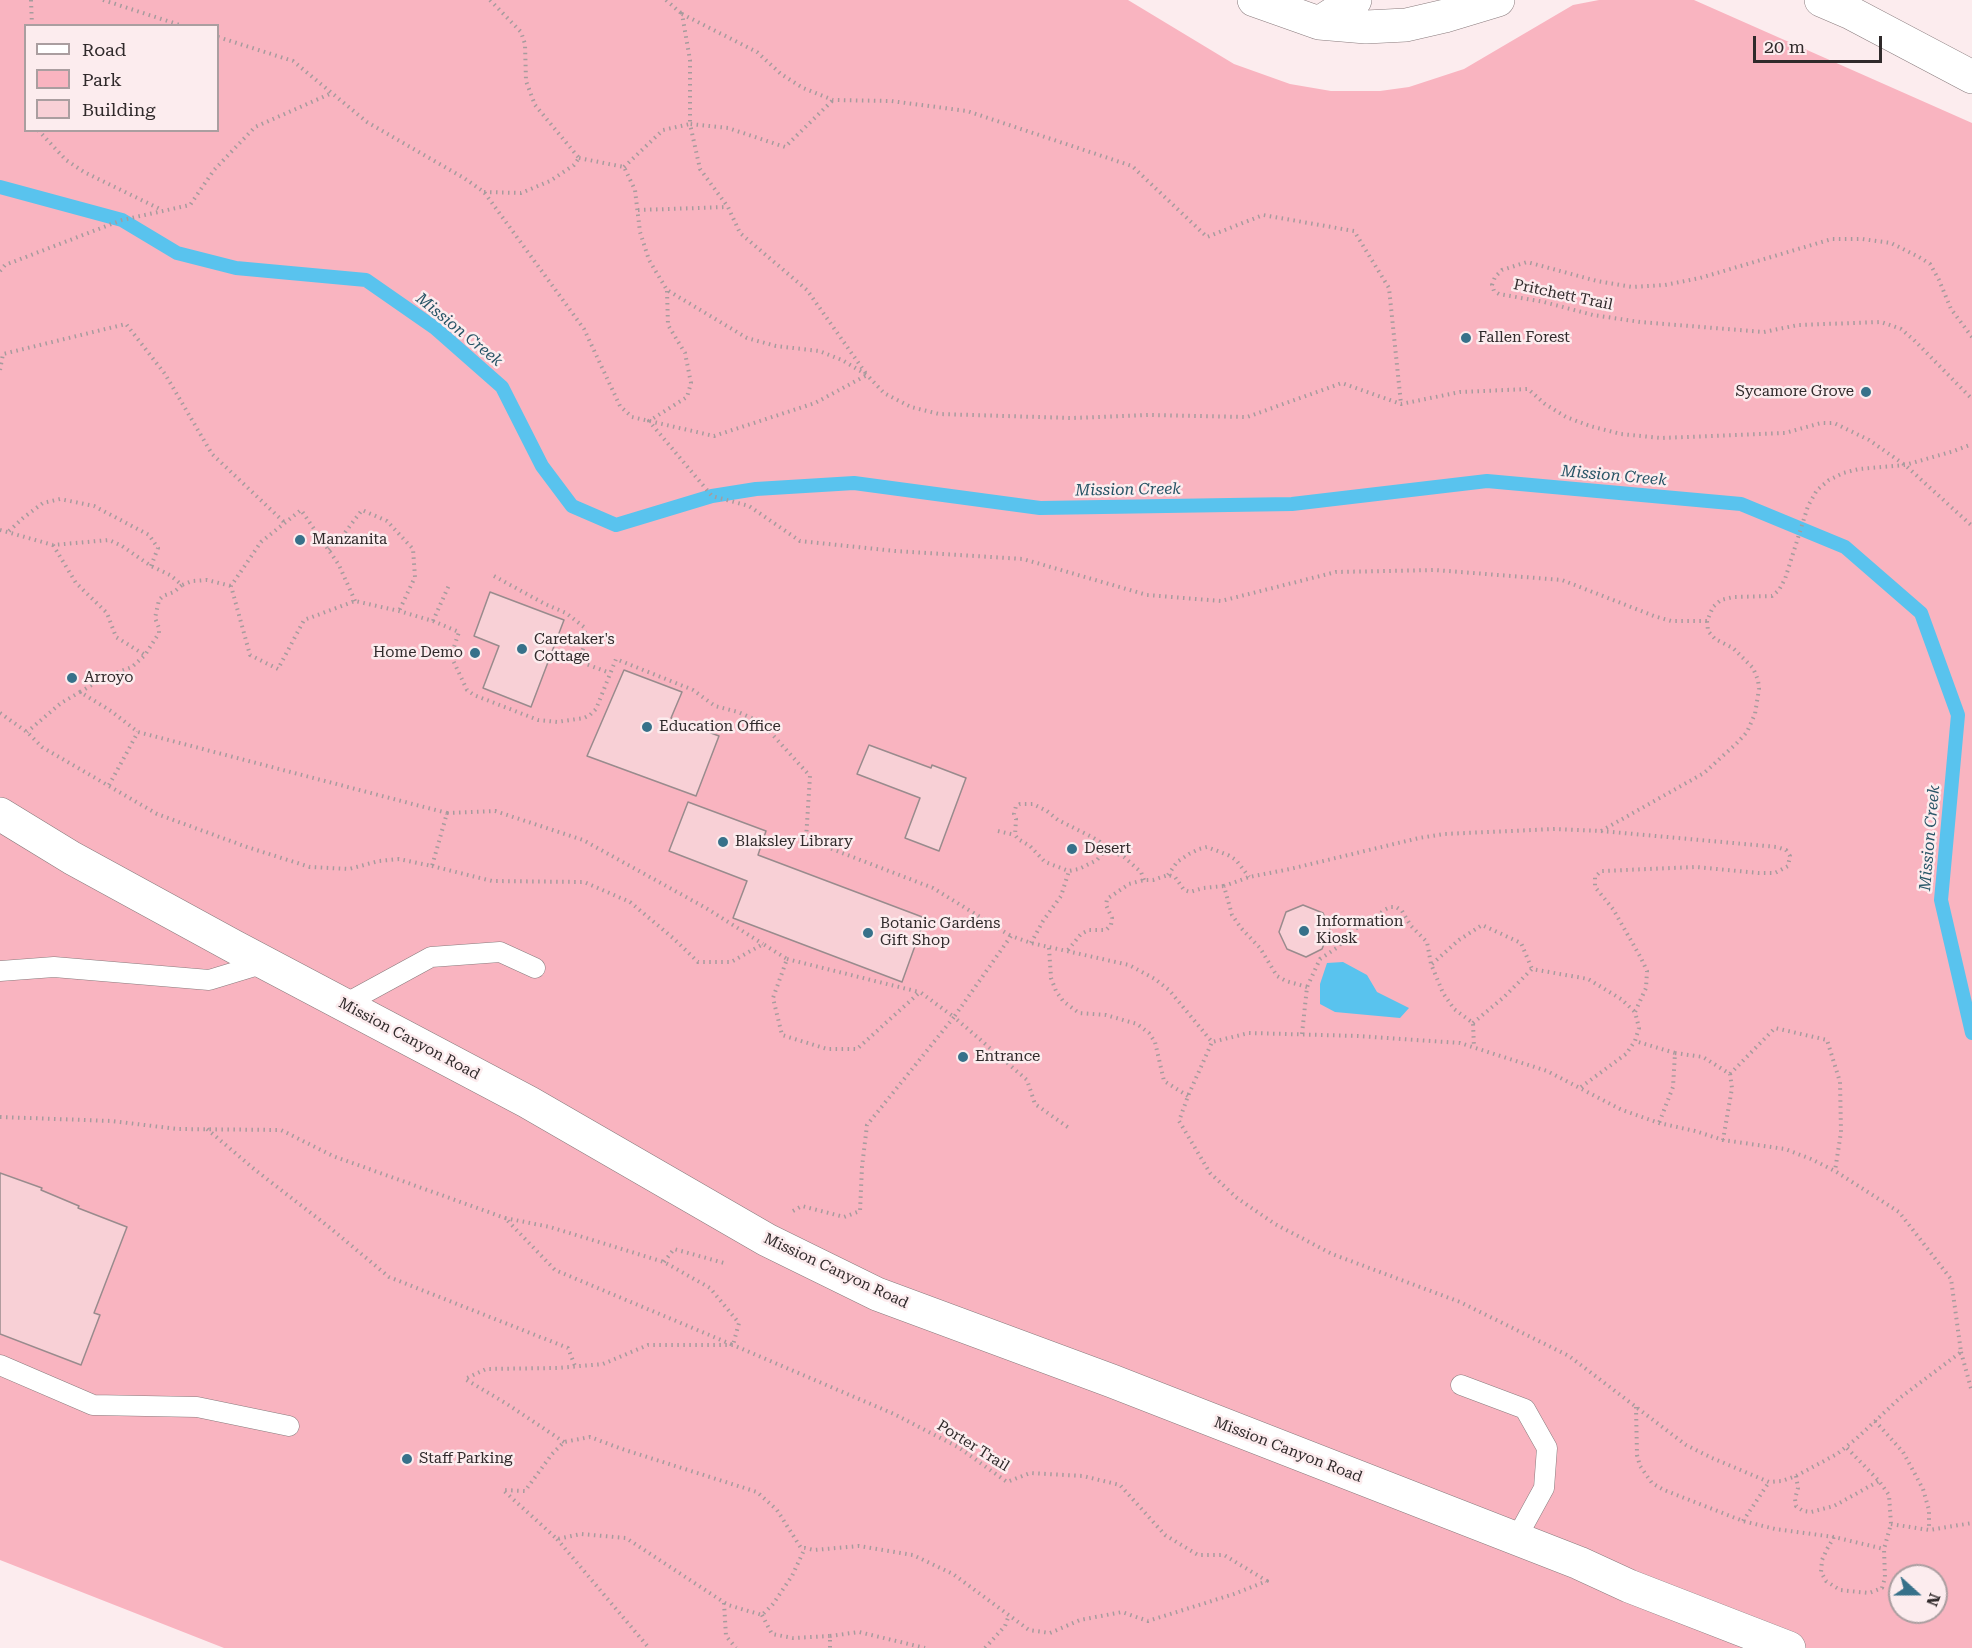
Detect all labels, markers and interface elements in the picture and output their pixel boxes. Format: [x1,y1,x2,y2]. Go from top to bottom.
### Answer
legend [24,24,219,132]
scale bar [1756,24,1885,62]
text: 20 m [1764,36,1805,57]
text: Road [82,39,126,60]
text: Park [82,69,122,90]
text: Building [82,99,156,120]
street label: Pritchett Trail [1512,276,1614,314]
water label: Mission Creek [412,289,506,371]
place label: Fallen Forest [1478,329,1570,347]
marker: Fallen Forest [1459,331,1473,345]
place label: Sycamore Grove [1736,383,1854,401]
marker: Sycamore Grove [1859,385,1873,399]
water label: Mission Creek [1560,462,1668,490]
water label: Mission Creek [1075,479,1181,501]
place label: Manzanita [312,531,387,549]
marker: Manzanita [293,533,307,547]
place label: Caretaker's Cottage [534,631,615,666]
marker: Caretaker's Cottage [515,642,529,656]
place label: Home Demo [373,644,463,662]
marker: Home Demo [468,646,482,660]
place label: Arroyo [84,669,133,687]
marker: Arroyo [65,671,79,685]
place label: Education Office [659,718,781,736]
marker: Education Office [640,720,654,734]
water label: Mission Creek [1916,784,1944,892]
place label: Blaksley Library [735,833,853,851]
marker: Blaksley Library [716,835,730,849]
place label: Desert [1084,840,1131,858]
marker: Desert [1065,842,1079,856]
place label: Information Kiosk [1316,913,1403,948]
place label: Botanic Gardens Gift Shop [880,915,1000,950]
marker: Information Kiosk [1297,924,1311,938]
marker: Botanic Gardens Gift Shop [861,926,875,940]
street label: Mission Canyon Road [335,994,483,1084]
place label: Entrance [975,1048,1040,1066]
marker: Entrance [956,1050,970,1064]
street label: Mission Canyon Road [761,1230,911,1312]
street label: Mission Canyon Road [1211,1413,1365,1487]
street label: Porter Trail [933,1417,1013,1475]
place label: Staff Parking [419,1450,513,1468]
marker: Staff Parking [400,1452,414,1466]
north arrow [1888,1564,1948,1624]
text: N [1922,1591,1944,1609]

